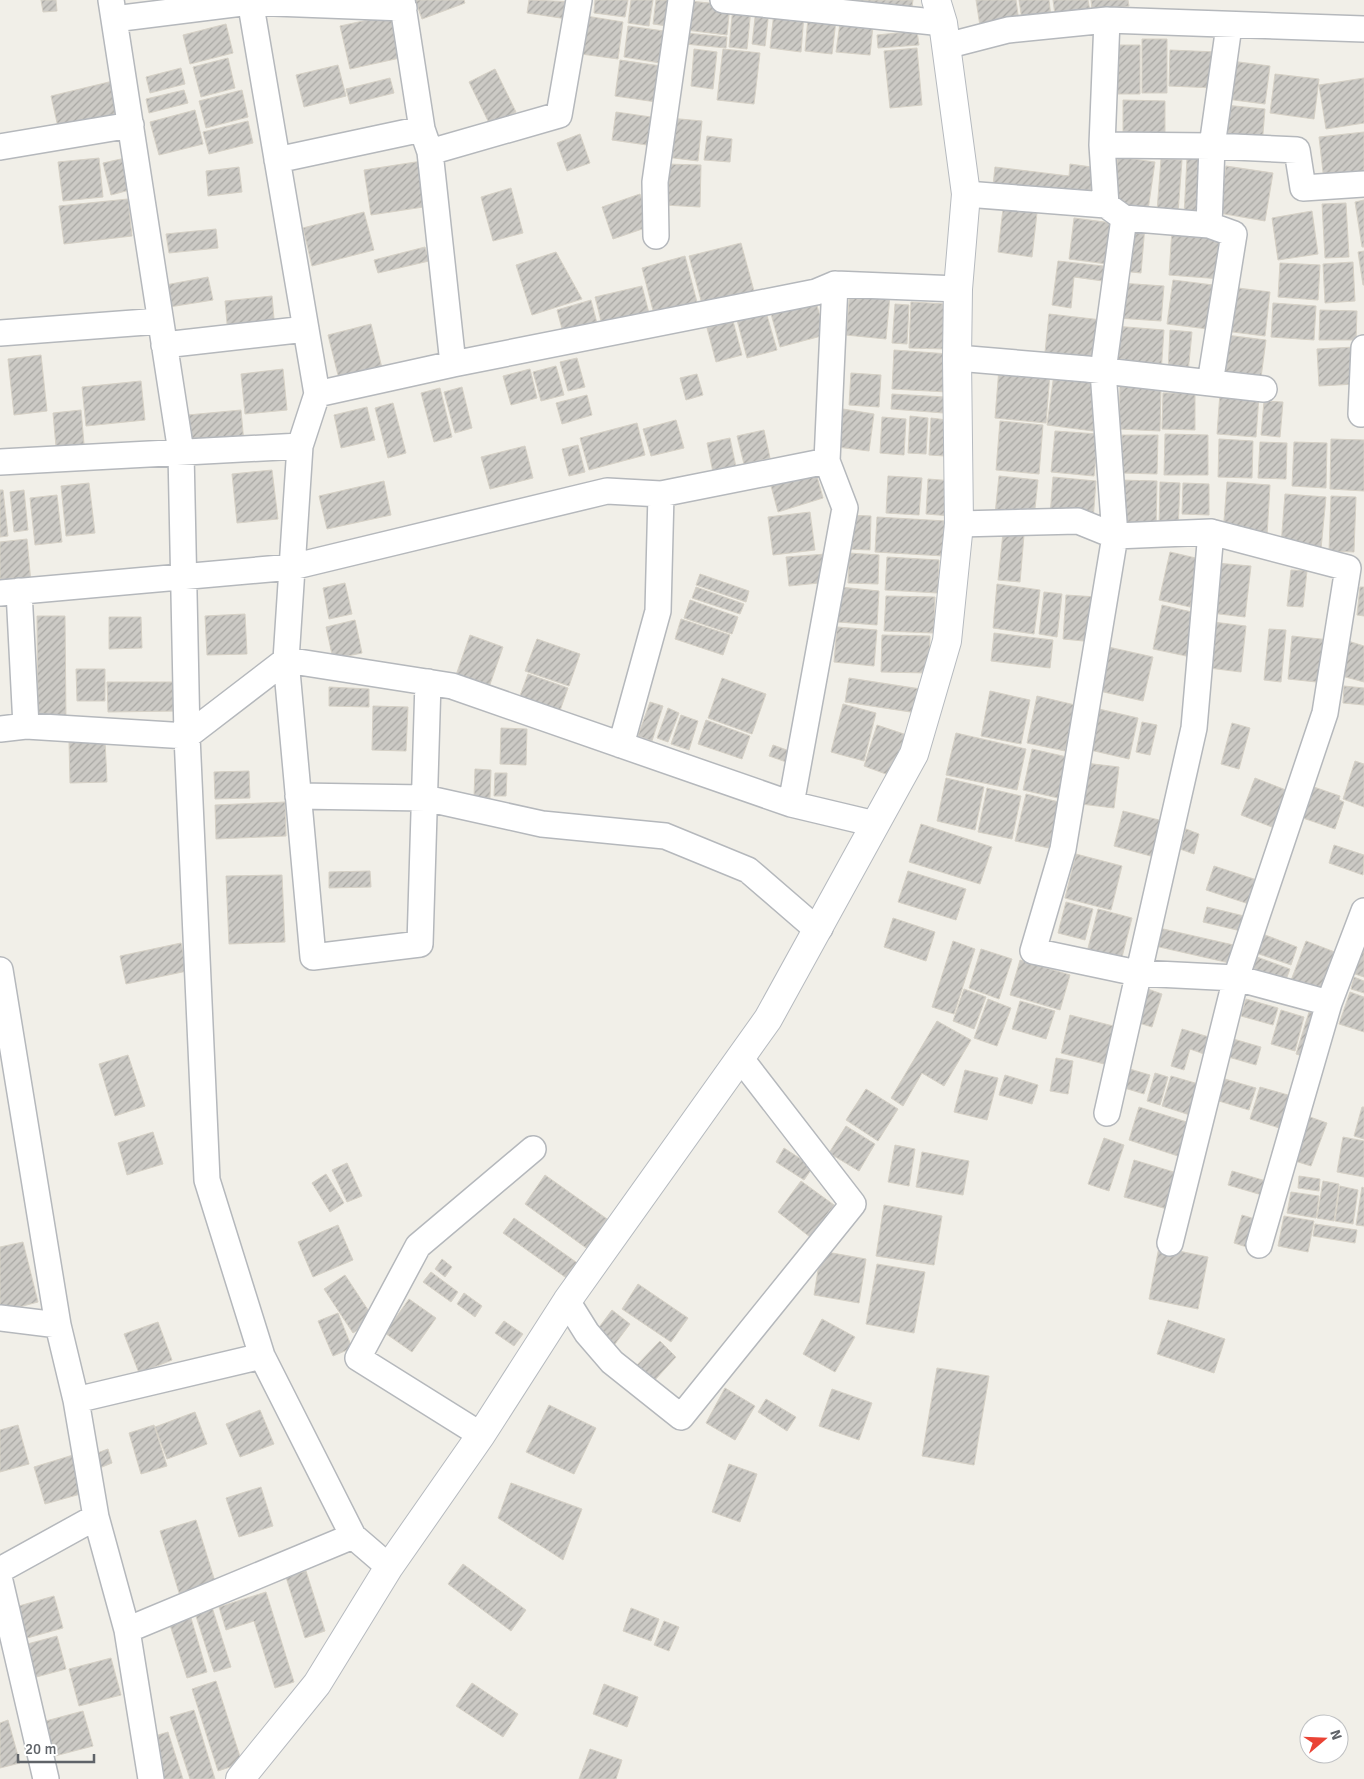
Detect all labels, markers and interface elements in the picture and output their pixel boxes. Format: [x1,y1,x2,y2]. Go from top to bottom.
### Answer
north arrow [1299,1714,1349,1764]
text: N [1326,1728,1345,1742]
scale bar [18,1732,94,1764]
text: 20 m [25,1740,56,1758]

